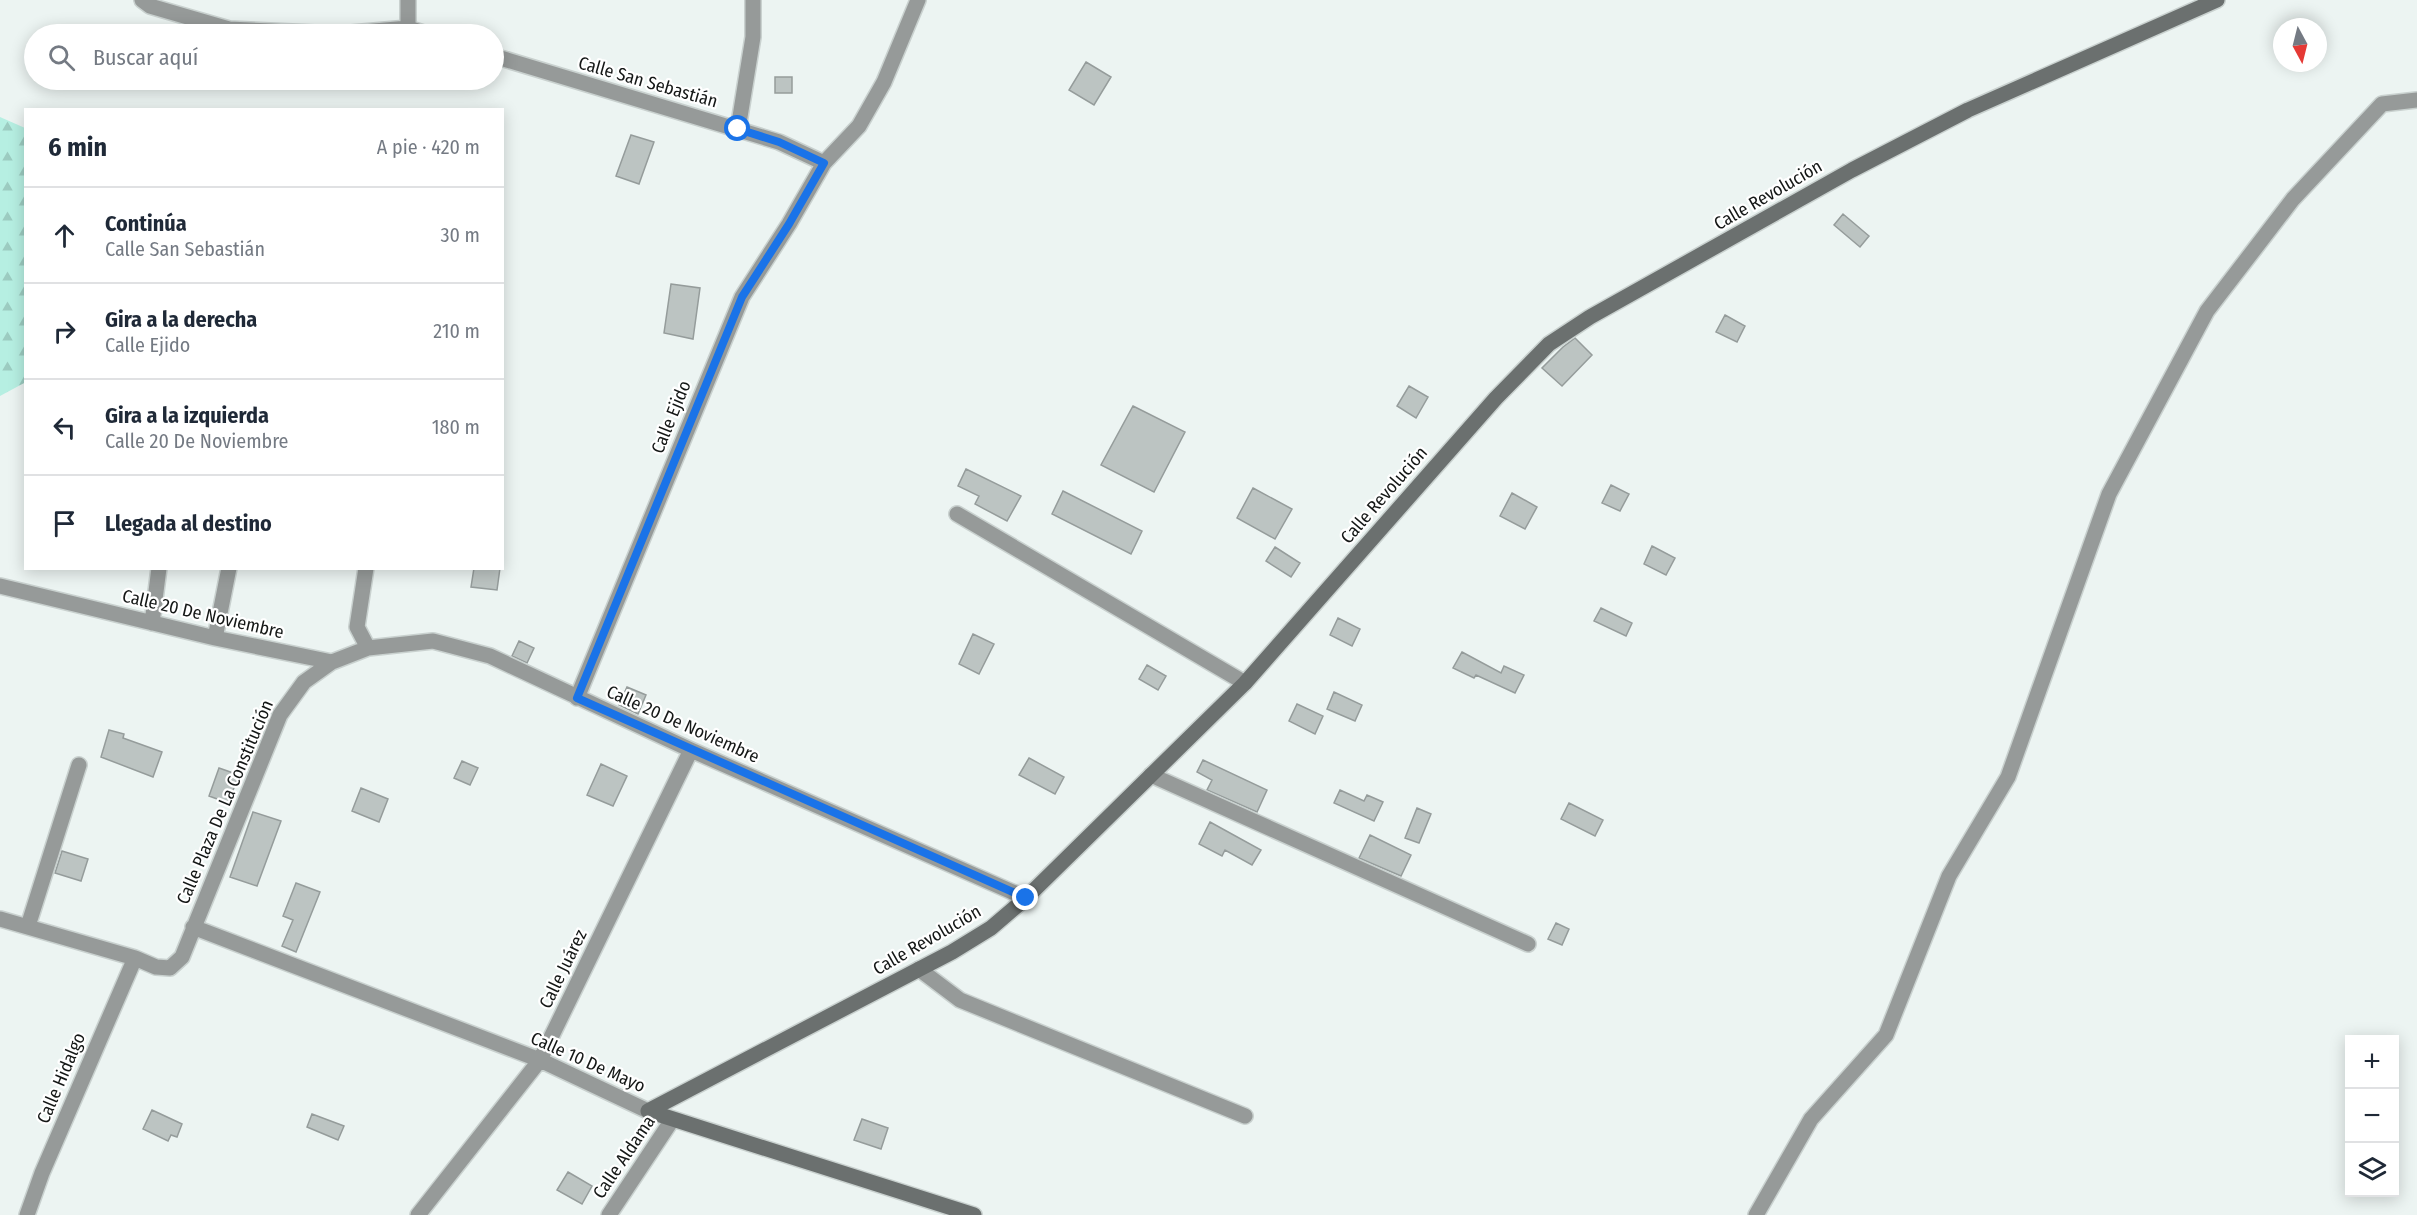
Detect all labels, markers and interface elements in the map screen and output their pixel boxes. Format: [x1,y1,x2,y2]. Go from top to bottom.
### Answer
north arrow [2273,18,2327,72]
search box [24,24,504,90]
icon: search [45,41,78,74]
text: Buscar aquí [93,44,198,71]
street label: Calle San Sebastián [576,52,720,112]
route start [724,115,750,141]
text: 6 min [48,132,107,163]
text: A pie · 420 m [377,135,480,159]
street label: Calle Revolución [1710,155,1826,235]
text: Continúa [105,210,187,237]
icon: ahead [48,219,81,252]
text: 30 m [440,223,480,247]
text: Calle San Sebastián [105,237,265,261]
text: Gira a la derecha [105,306,257,333]
icon: right [48,315,81,348]
text: 210 m [433,319,480,343]
text: Calle Ejido [105,333,190,357]
street label: Calle Ejido [646,377,696,457]
text: Gira a la izquierda [105,402,269,429]
icon: left [48,411,81,444]
text: 180 m [432,415,480,439]
text: Calle 20 De Noviembre [105,429,288,453]
street label: Calle Revolución [1336,442,1432,548]
icon: arrive [48,507,81,540]
text: Llegada al destino [105,510,272,537]
street label: Calle 20 De Noviembre [120,585,286,643]
street label: Calle 20 De Noviembre [603,680,763,768]
street label: Calle Plaza De La Constitución [172,697,278,907]
route end [1012,884,1038,910]
street label: Calle Revolución [869,900,985,980]
street label: Calle Juárez [534,926,592,1012]
street label: Calle 10 De Mayo [527,1027,649,1097]
street label: Calle Hidalgo [32,1029,90,1127]
map controls [2345,1035,2399,1197]
button: + [2345,1035,2399,1089]
button: − [2345,1089,2399,1143]
street label: Calle Aldama [588,1111,660,1203]
button: layers [2345,1143,2399,1197]

